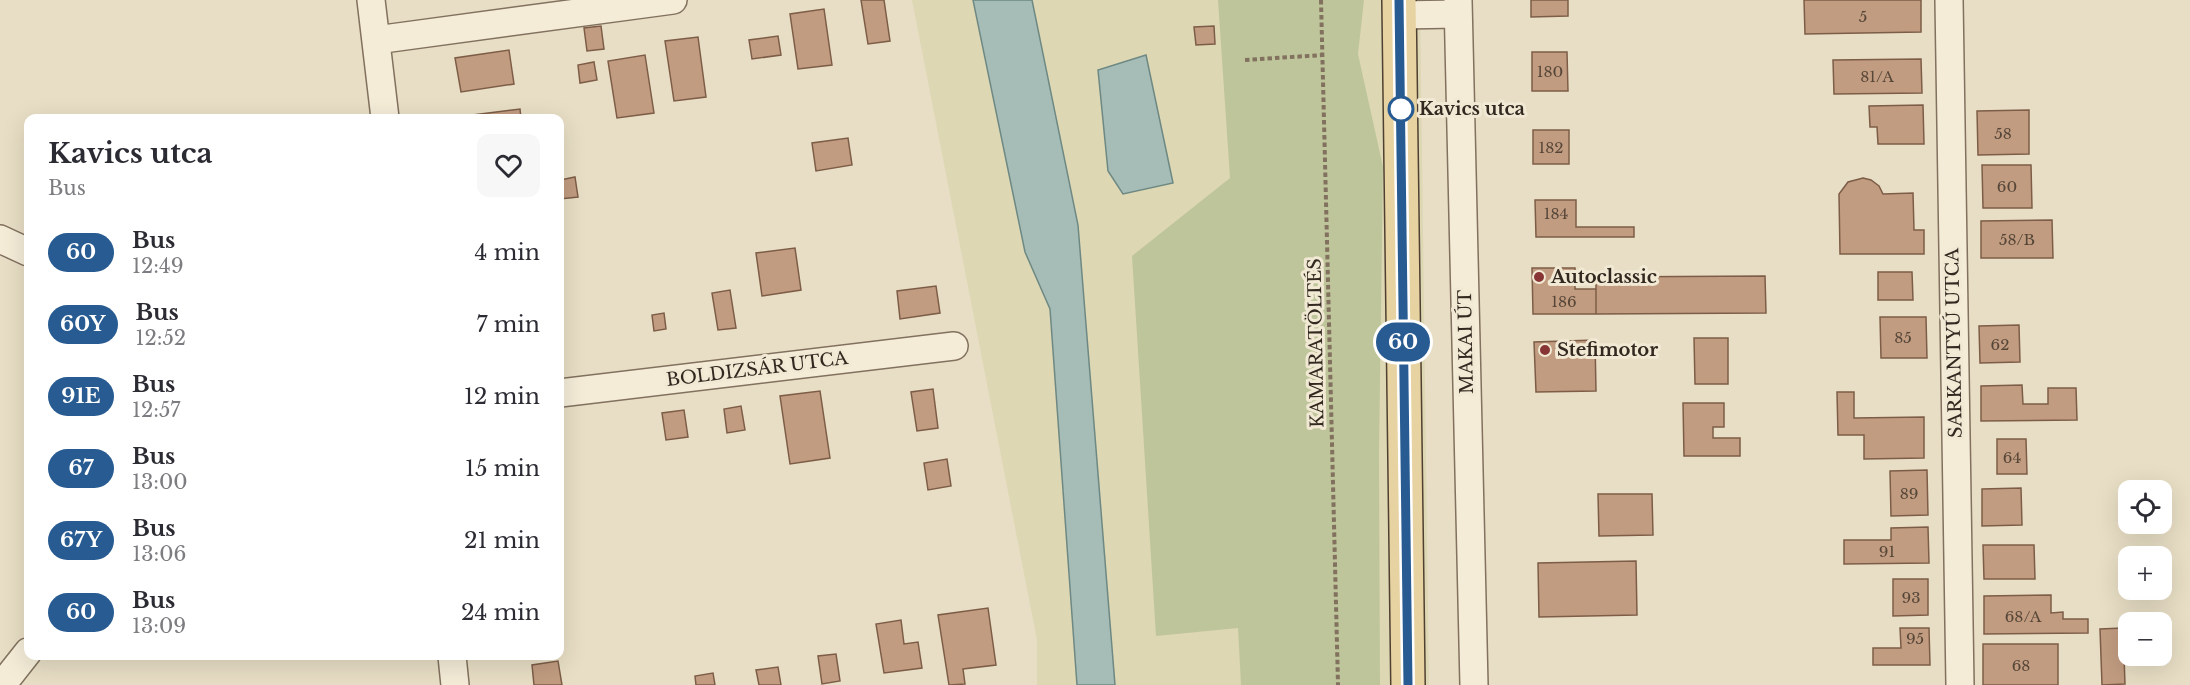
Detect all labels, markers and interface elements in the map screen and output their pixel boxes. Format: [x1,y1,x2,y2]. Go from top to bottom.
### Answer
house number: 5 [1859,7,1867,26]
house number: 180 [1537,62,1563,81]
house number: 81/A [1860,67,1894,86]
marker: Kavics utca [1388,96,1414,122]
place label: Kavics utca [1419,98,1526,120]
house number: 58 [1994,124,2012,143]
button: heart [477,134,540,197]
text: Kavics utca [48,136,213,171]
house number: 182 [1538,138,1564,157]
text: Bus [48,176,86,200]
house number: 60 [1997,177,2017,196]
house number: 184 [1544,204,1568,223]
text: Bus [132,227,175,254]
house number: 58/B [1999,230,2035,249]
text: 60 [66,239,96,265]
text: 4 min [475,239,540,266]
street label: SARKANTYÚ UTCA [1940,247,1967,438]
text: 12:49 [132,254,184,278]
street label: KAMARATÖLTÉS [1303,258,1328,428]
place label: Autoclassic [1550,266,1657,288]
marker: Autoclassic [1532,270,1546,284]
street label: MAKAI ÚT [1453,289,1478,394]
house number: 186 [1551,292,1577,311]
text: Bus [136,299,179,326]
text: 60Y [60,311,106,337]
text: 7 min [476,311,540,338]
line badge: 60 [1376,322,1430,362]
text: 12:52 [136,326,186,350]
house number: 85 [1894,328,1912,347]
text: 60 [1388,329,1418,355]
house number: 62 [1991,335,2009,354]
place label: Stefimotor [1557,339,1658,361]
marker: Stefimotor [1538,343,1552,357]
street label: BOLDIZSÁR UTCA [665,346,850,391]
text: Bus [132,371,175,398]
text: 91E [61,383,101,409]
text: 12 min [464,383,540,410]
text: 12:57 [132,398,180,422]
text: Bus [132,443,175,470]
house number: 64 [2003,448,2021,467]
text: 67 [69,455,94,481]
text: 15 min [465,455,540,482]
text: 13:00 [132,470,188,494]
map controls [2118,480,2172,666]
button: locate [2118,480,2172,534]
house number: 89 [1900,484,1918,503]
text: Bus [132,515,176,542]
text: 67Y [60,527,102,553]
text: 21 min [464,527,540,554]
text: 13:06 [132,542,186,566]
house number: 91 [1879,542,1895,561]
button: + [2118,546,2172,600]
text: Bus [132,587,175,614]
house number: 93 [1902,588,1920,607]
text: 60 [66,599,96,625]
text: 24 min [461,599,540,626]
house number: 68/A [2005,607,2042,626]
button: − [2118,612,2172,666]
text: 13:09 [132,614,186,638]
house number: 95 [1906,629,1924,648]
house number: 68 [2012,656,2030,675]

